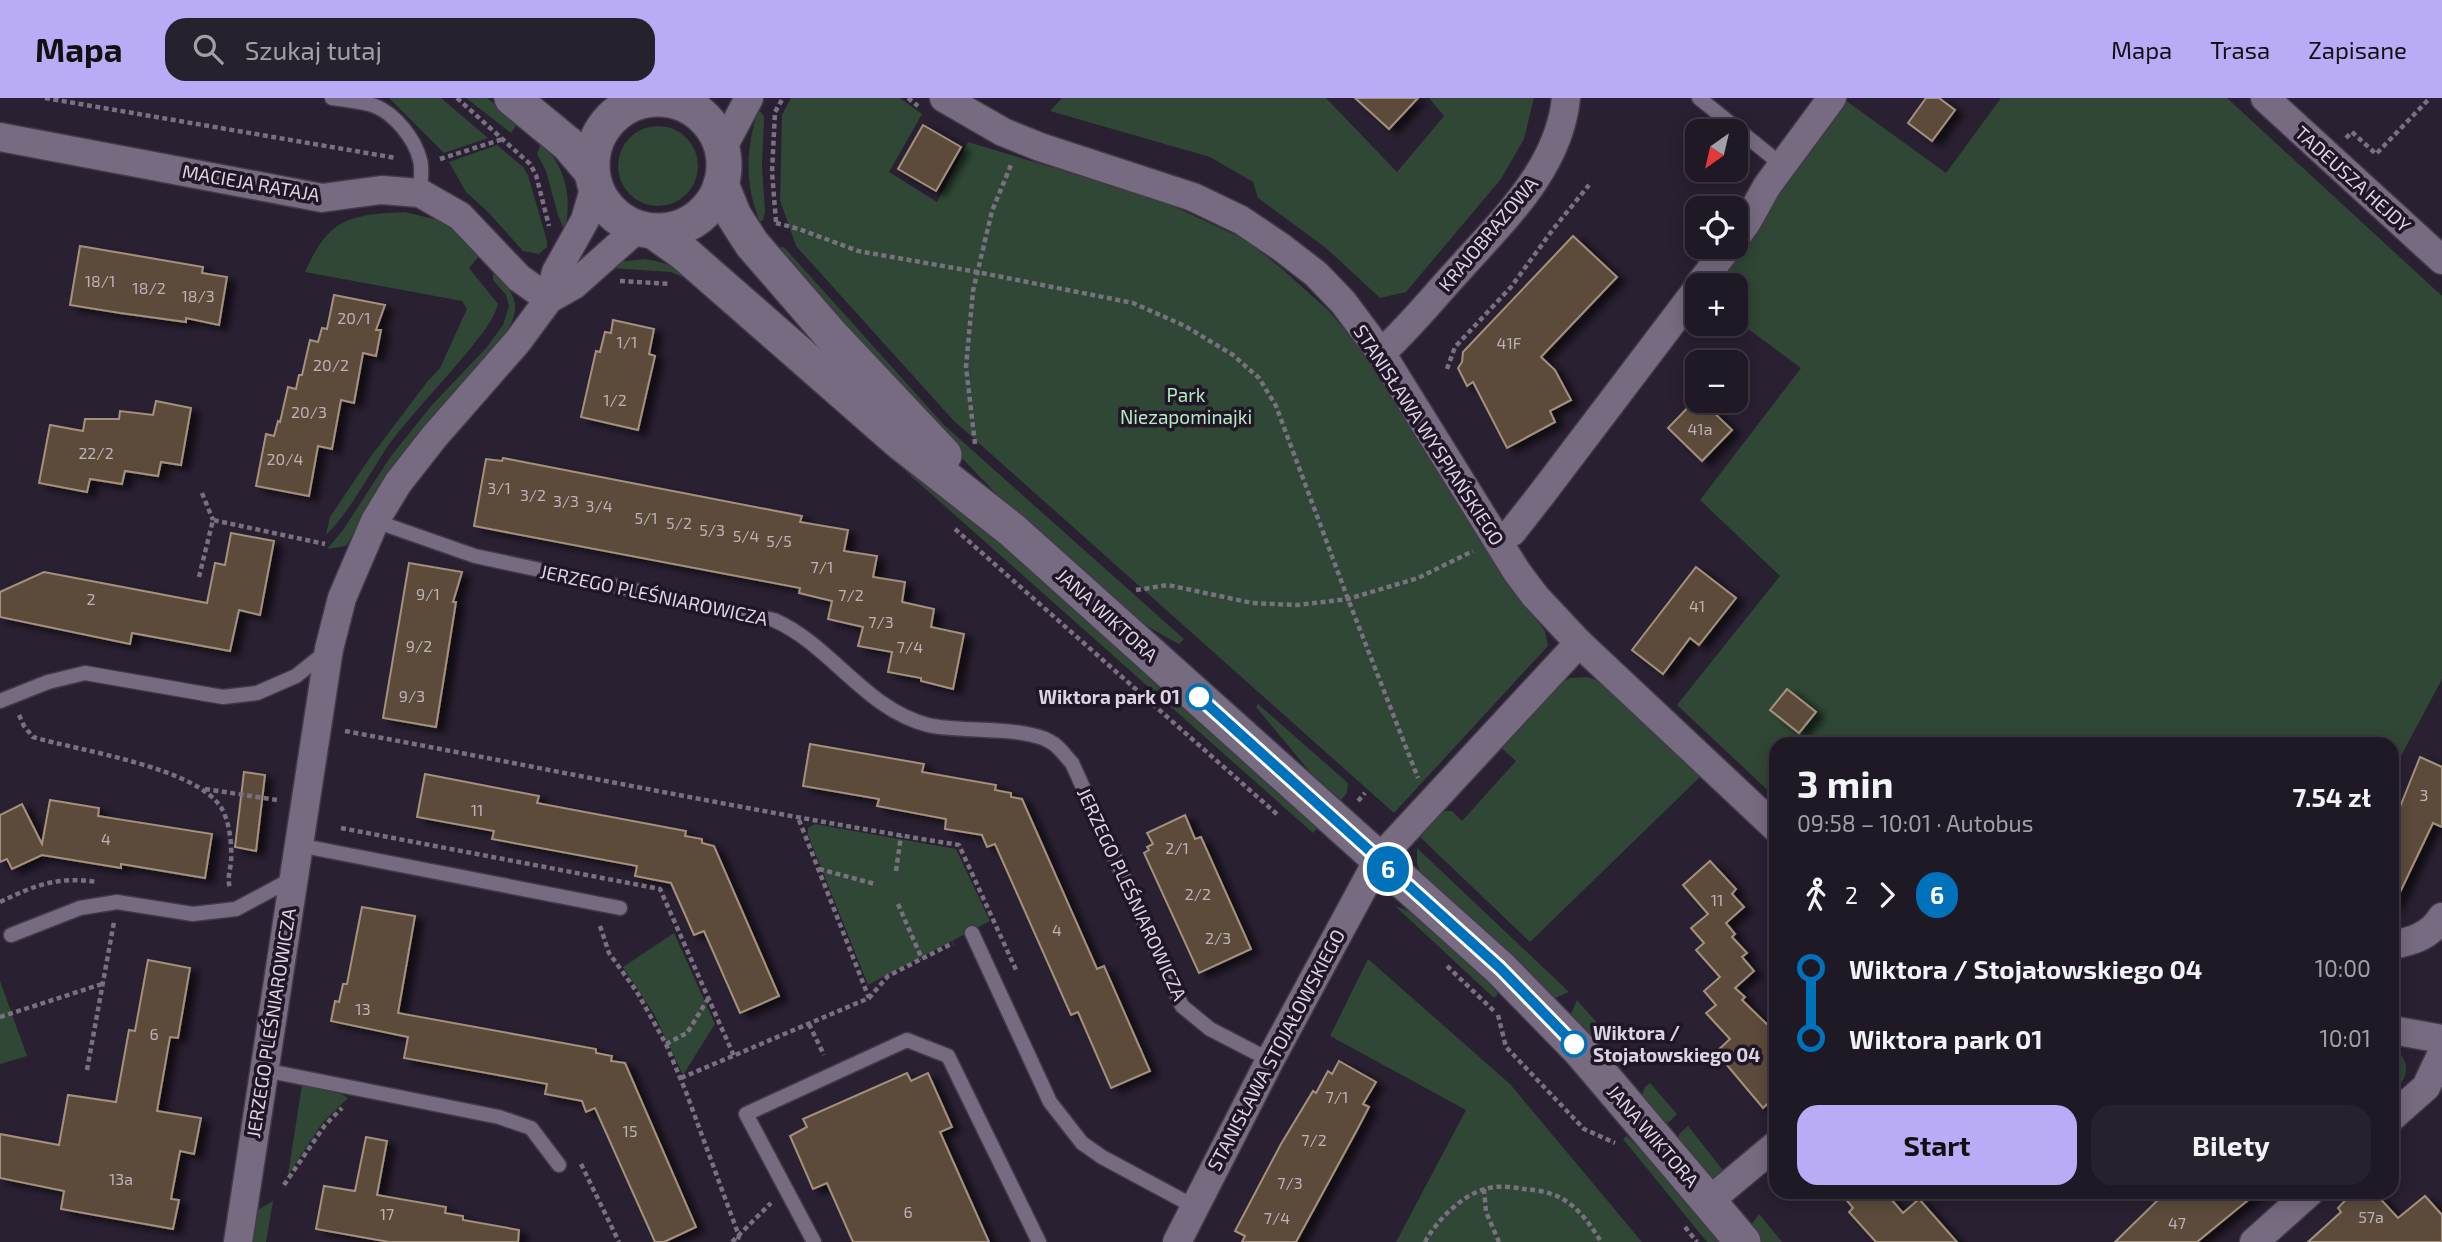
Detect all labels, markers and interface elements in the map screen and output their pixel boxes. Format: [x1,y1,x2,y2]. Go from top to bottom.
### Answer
search box [165,18,655,81]
text: Mapa [35,29,123,69]
icon: search [189,30,227,68]
text: Szukaj tutaj [245,34,382,65]
text: Mapa [2111,35,2172,64]
text: Trasa [2210,35,2270,64]
text: Zapisane [2308,35,2407,64]
north arrow [1685,119,1748,182]
map controls [1685,119,1748,413]
street label: TADEUSZA HEJDY [2291,121,2416,237]
street label: MACIEJA RATAJA [180,159,322,206]
street label: KRAJOBRAZOWA [1433,172,1542,295]
button: locate [1685,196,1748,259]
house number: 18/1 [85,271,115,290]
button: + [1685,273,1748,336]
house number: 18/2 [132,278,166,297]
house number: 18/3 [181,286,215,305]
house number: 20/1 [337,308,371,327]
street label: STANISŁAWA WYSPIAŃSKIEGO [1349,320,1509,549]
house number: 1/1 [616,332,638,351]
house number: 41F [1497,333,1522,352]
button: − [1685,350,1748,413]
house number: 20/2 [313,355,349,374]
park label: Park Niezapominajki [1120,383,1252,428]
house number: 1/2 [603,390,627,409]
house number: 20/3 [291,402,327,421]
house number: 41a [1688,419,1713,438]
house number: 22/2 [78,443,114,462]
house number: 20/4 [267,449,304,468]
house number: 3/1 [487,478,511,497]
house number: 3/2 [520,485,546,504]
house number: 3/3 [553,491,579,510]
house number: 3/4 [585,496,613,515]
house number: 5/1 [634,508,658,527]
house number: 5/2 [666,513,692,532]
house number: 5/3 [699,520,725,539]
house number: 5/4 [733,526,759,545]
house number: 5/5 [766,531,792,550]
house number: 7/1 [811,557,833,576]
street label: JERZEGO PLEŚNIAROWICZA [538,559,770,630]
street label: JANA WIKTORA [1052,563,1163,666]
house number: 9/1 [416,584,440,603]
house number: 7/2 [838,585,864,604]
house number: 2 [87,589,96,608]
house number: 41 [1689,596,1705,615]
house number: 7/3 [868,612,894,631]
house number: 9/2 [406,636,432,655]
house number: 7/4 [897,637,923,656]
marker: Wiktora park 01 [1186,684,1212,710]
place label: Wiktora park 01 [1038,685,1180,708]
house number: 9/3 [399,686,425,705]
text: 3 min [1797,760,1894,806]
text: 7.54 zł [2292,781,2371,812]
street label: JERZEGO PLEŚNIAROWICZA [1073,784,1192,1004]
house number: 3 [2420,785,2428,804]
house number: 11 [471,800,483,819]
text: 09:58 – 10:01 · Autobus [1797,809,2033,837]
house number: 4 [101,829,111,848]
house number: 2/1 [1165,838,1189,857]
line badge: 6 [1365,846,1411,892]
text: 6 [1381,854,1395,883]
icon: walk [1797,876,1835,914]
icon: forward [1868,876,1906,914]
text: 6 [1930,880,1944,909]
text: 2 [1845,881,1858,909]
house number: 2/2 [1185,884,1211,903]
house number: 11 [1711,890,1723,909]
street label: JERZEGO PLEŚNIAROWICZA [241,906,300,1139]
house number: 4 [1052,920,1062,939]
street label: STANISŁAWA STOJAŁOWSKIEGO [1202,925,1349,1174]
house number: 2/3 [1205,928,1231,947]
text: Wiktora / Stojałowskiego 04 [1849,953,2202,984]
text: 10:00 [2315,954,2371,982]
house number: 13 [355,999,371,1018]
place label: Wiktora / Stojałowskiego 04 [1593,1021,1760,1066]
text: Wiktora park 01 [1849,1023,2043,1054]
house number: 6 [149,1024,159,1043]
text: 10:01 [2320,1024,2371,1052]
marker: Wiktora / Stojałowskiego 04 [1561,1031,1587,1057]
street label: JANA WIKTORA [1603,1080,1704,1192]
house number: 7/1 [1326,1087,1348,1106]
button: Start [1797,1105,2077,1185]
button: Bilety [2091,1105,2371,1185]
house number: 15 [623,1121,637,1140]
house number: 7/2 [1301,1130,1327,1149]
house number: 13a [109,1169,133,1188]
house number: 7/3 [1277,1173,1303,1192]
house number: 6 [903,1202,913,1221]
house number: 17 [380,1204,394,1223]
house number: 57a [2358,1207,2384,1226]
house number: 7/4 [1264,1208,1290,1227]
house number: 47 [2168,1213,2186,1232]

